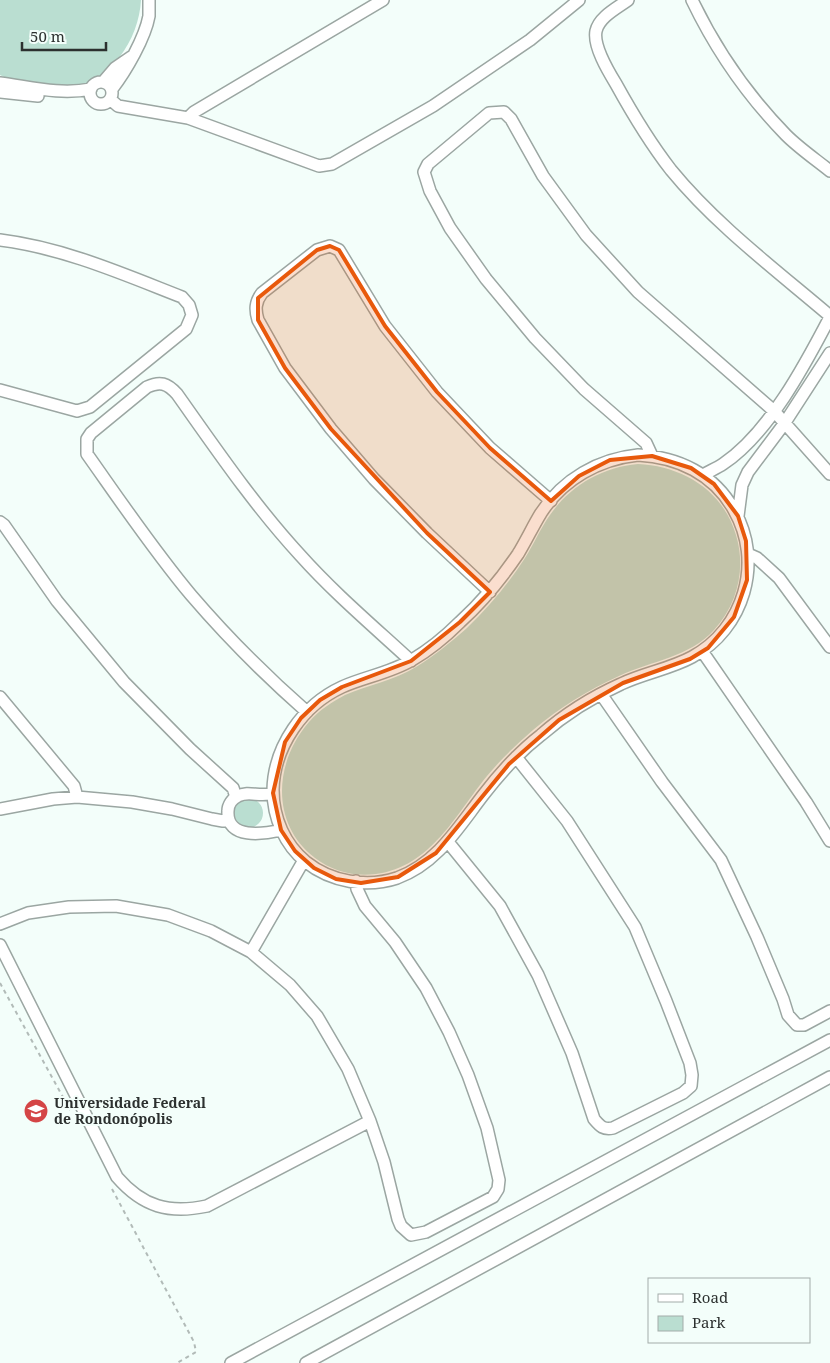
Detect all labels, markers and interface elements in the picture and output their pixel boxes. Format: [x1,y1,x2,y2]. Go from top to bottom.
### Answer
scale bar [22,20,106,52]
text: 50 m [30,26,65,46]
place label: Universidade Federal de Rondonópolis [54,1093,206,1128]
school or university icon: Universidade Federal de Rondonópolis [23,1098,49,1124]
legend [648,1278,810,1343]
text: Road [692,1287,728,1307]
text: Park [692,1312,726,1332]

